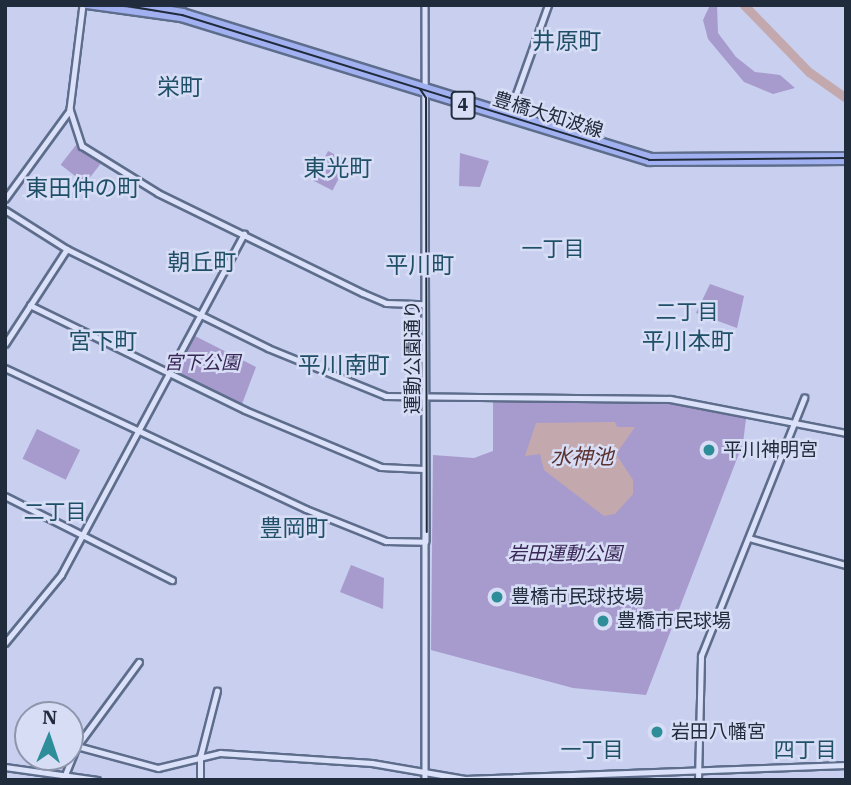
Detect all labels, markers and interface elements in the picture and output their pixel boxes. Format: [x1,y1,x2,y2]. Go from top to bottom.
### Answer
district label: 井原町 [533,26,601,54]
district label: 栄町 [157,72,203,100]
street label: 豊橋大知波線 [490,87,606,143]
road number: 4 [449,90,477,120]
district label: 東光町 [304,153,372,181]
district label: 東田仲の町 [26,173,140,201]
district label: 一丁目 [522,235,584,261]
district label: 朝丘町 [168,247,236,275]
district label: 平川町 [386,250,454,278]
district label: 二丁目 [656,298,718,324]
street label: 運動公園通り [402,300,424,414]
district label: 宮下町 [69,326,137,354]
district label: 平川本町 [642,326,734,354]
district label: 平川南町 [298,350,390,378]
park label: 宮下公園 [164,352,240,374]
place label: 平川神明宮 [723,439,818,461]
marker: 平川神明宮 [701,442,717,458]
water label: 水神池 [551,443,613,469]
district label: 二丁目 [24,498,86,524]
district label: 豊岡町 [260,513,328,541]
park label: 岩田運動公園 [508,543,622,565]
place label: 豊橋市民球技場 [511,586,644,608]
marker: 豊橋市民球技場 [489,589,505,605]
place label: 豊橋市民球場 [617,610,731,632]
marker: 豊橋市民球場 [595,613,611,629]
north arrow [14,701,84,771]
text: N [42,705,58,729]
place label: 岩田八幡宮 [671,721,766,743]
marker: 岩田八幡宮 [649,724,665,740]
district label: 一丁目 [561,736,623,762]
district label: 四丁目 [774,736,836,762]

